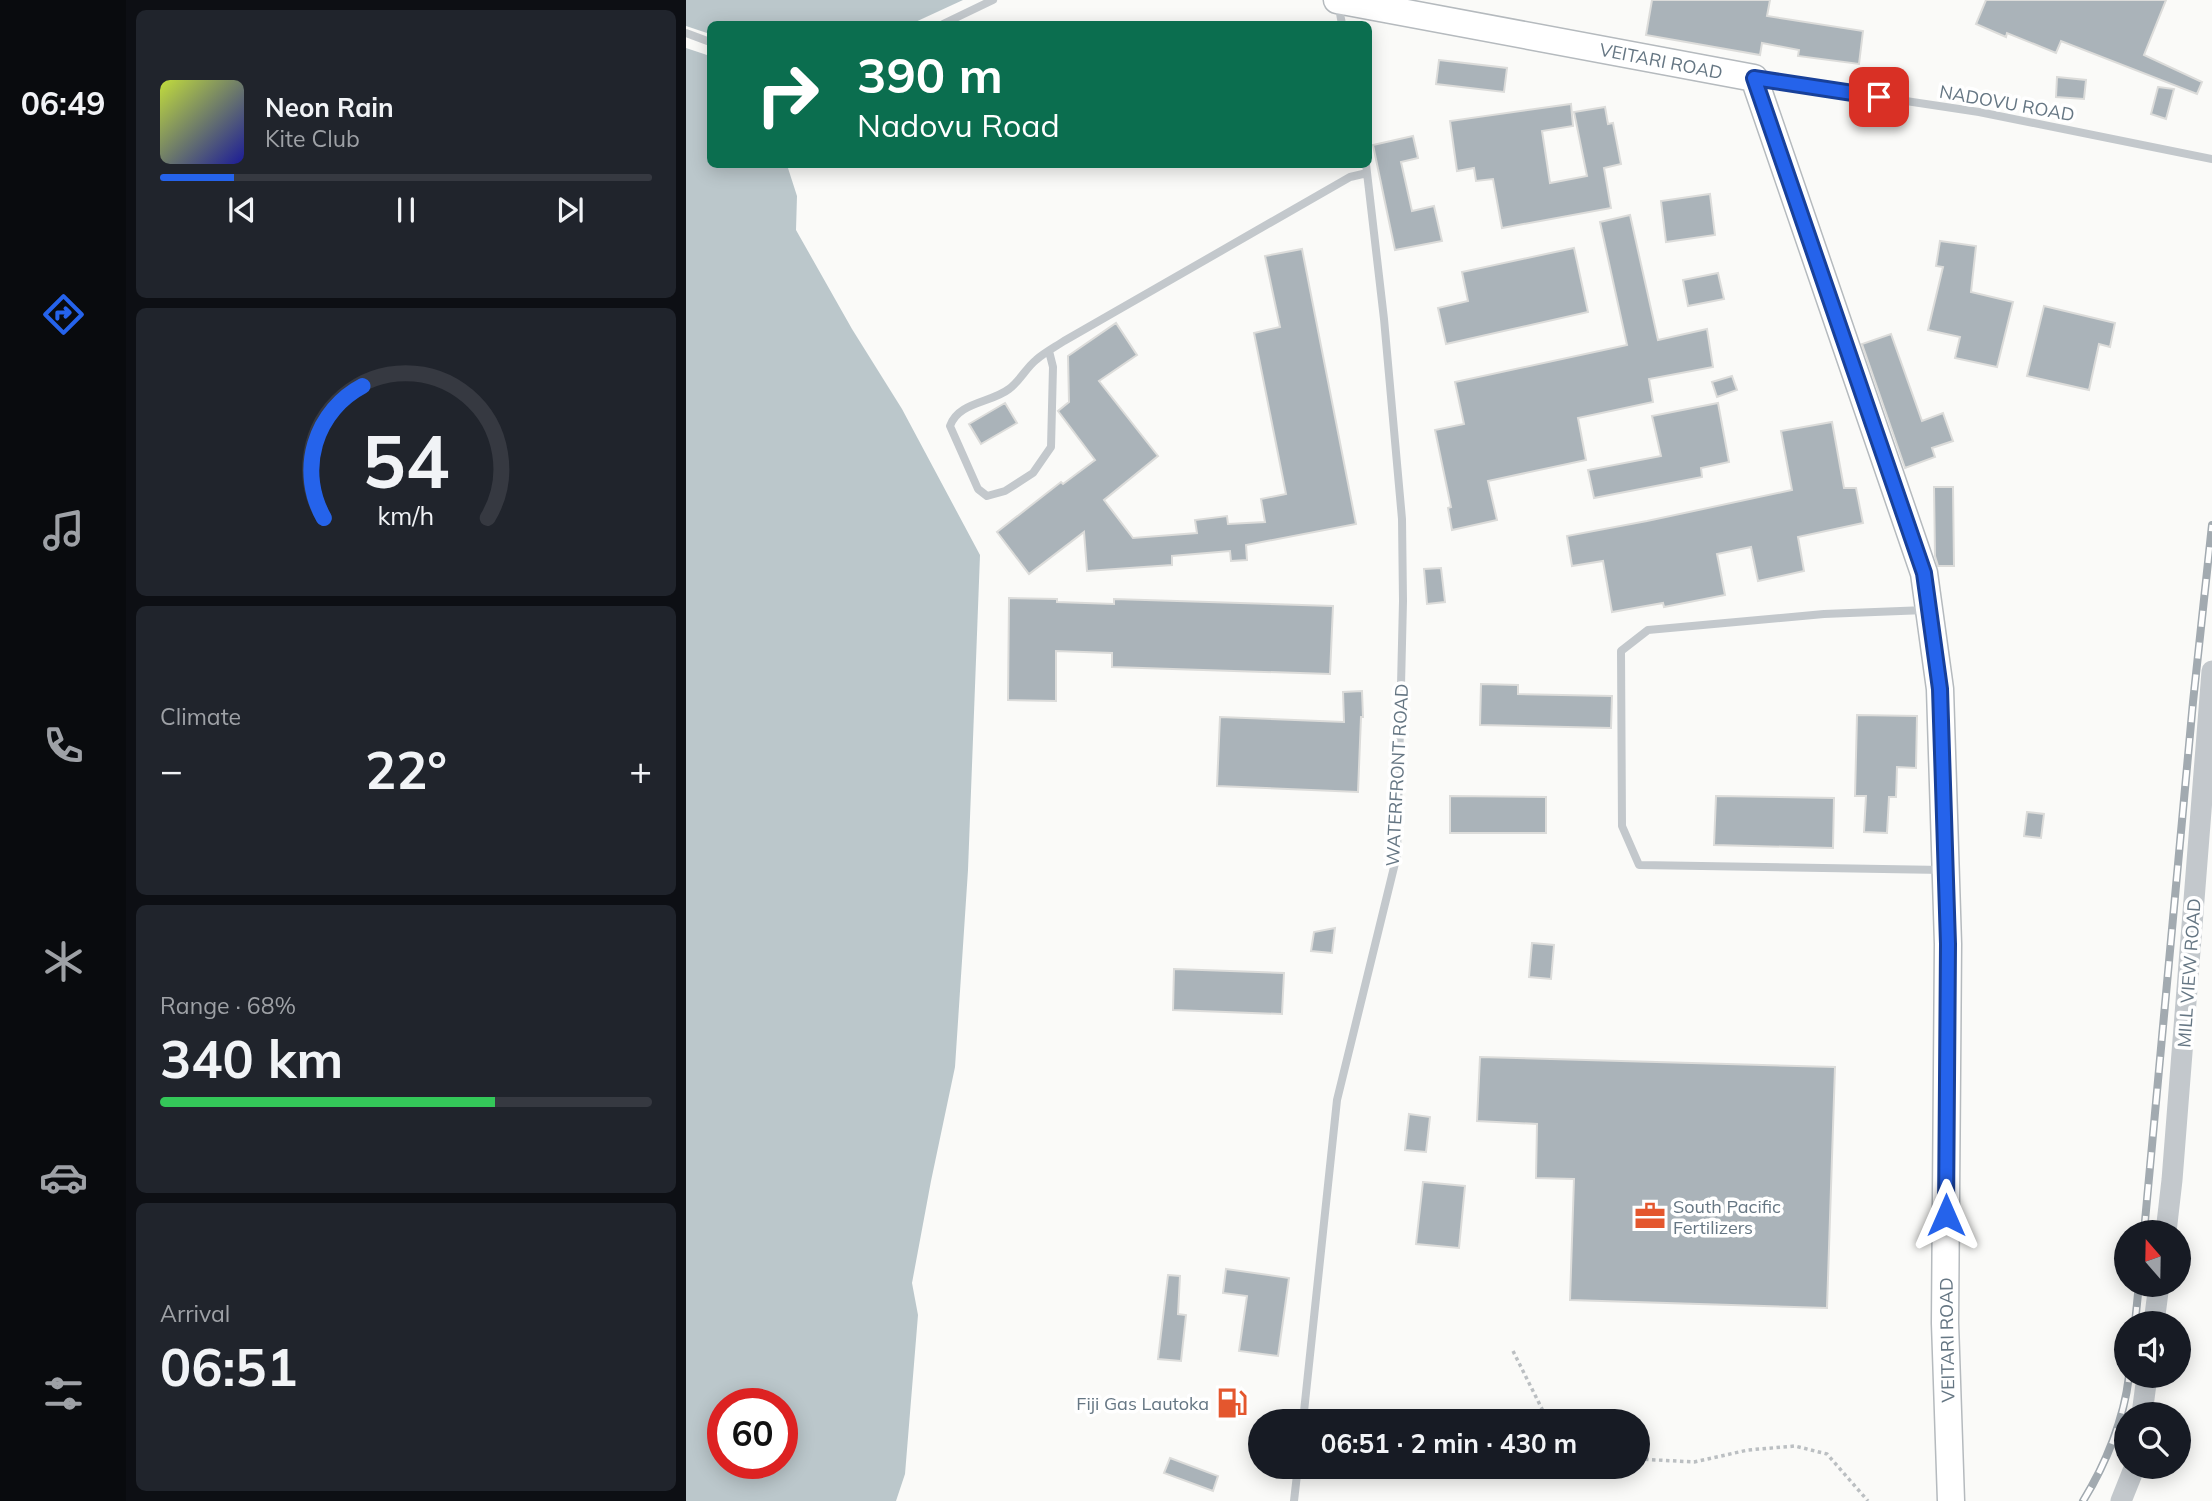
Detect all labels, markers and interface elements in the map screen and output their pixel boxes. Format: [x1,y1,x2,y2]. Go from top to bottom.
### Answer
street label: VEITARI ROAD [1597,38,1725,84]
text: 390 m [857,44,1003,105]
icon: right [742,49,833,140]
pin [1849,67,1909,127]
icon: arrive [1860,78,1898,116]
street label: NADOVU ROAD [1938,80,2076,126]
text: 06:49 [21,83,105,123]
text: Neon Rain [265,91,394,124]
text: Nadovu Road [857,105,1060,145]
text: Kite Club [265,124,360,153]
icon: previous [223,191,261,229]
icon: pause [387,191,425,229]
icon: next [551,191,589,229]
icon: directions [39,290,88,339]
text: 54 [362,416,450,507]
text: km/h [378,500,434,531]
icon: music [39,506,88,555]
street label: WATERFRONT ROAD [1381,683,1413,867]
text: Climate [160,702,241,731]
icon: phone [39,721,88,770]
text: 22° [365,737,447,802]
text: − [160,746,183,794]
text: + [629,746,652,794]
street label: MILL VIEW ROAD [2172,898,2206,1048]
icon: climate [39,937,88,986]
text: Range · 68% [160,991,296,1020]
text: 340 km [160,1026,343,1091]
icon: car [39,1153,88,1202]
position arrow [1909,1178,1983,1252]
place label: South Pacific Fertilizers [1673,1195,1781,1239]
office icon: South Pacific Fertilizers [1633,1199,1667,1233]
north arrow [2114,1220,2191,1297]
map controls [2114,1220,2191,1479]
street label: VEITARI ROAD [1934,1277,1960,1403]
text: Arrival [160,1299,230,1328]
button: sound [2114,1311,2191,1388]
text: 06:51 [160,1334,298,1399]
icon: filters [39,1369,88,1418]
fuel station icon: Fiji Gas Lautoka [1215,1386,1249,1420]
speed limit sign: 60 [707,1388,798,1479]
place label: Fiji Gas Lautoka [1076,1392,1209,1415]
button: search [2114,1402,2191,1479]
text: 06:51 · 2 min · 430 m [1321,1427,1577,1460]

